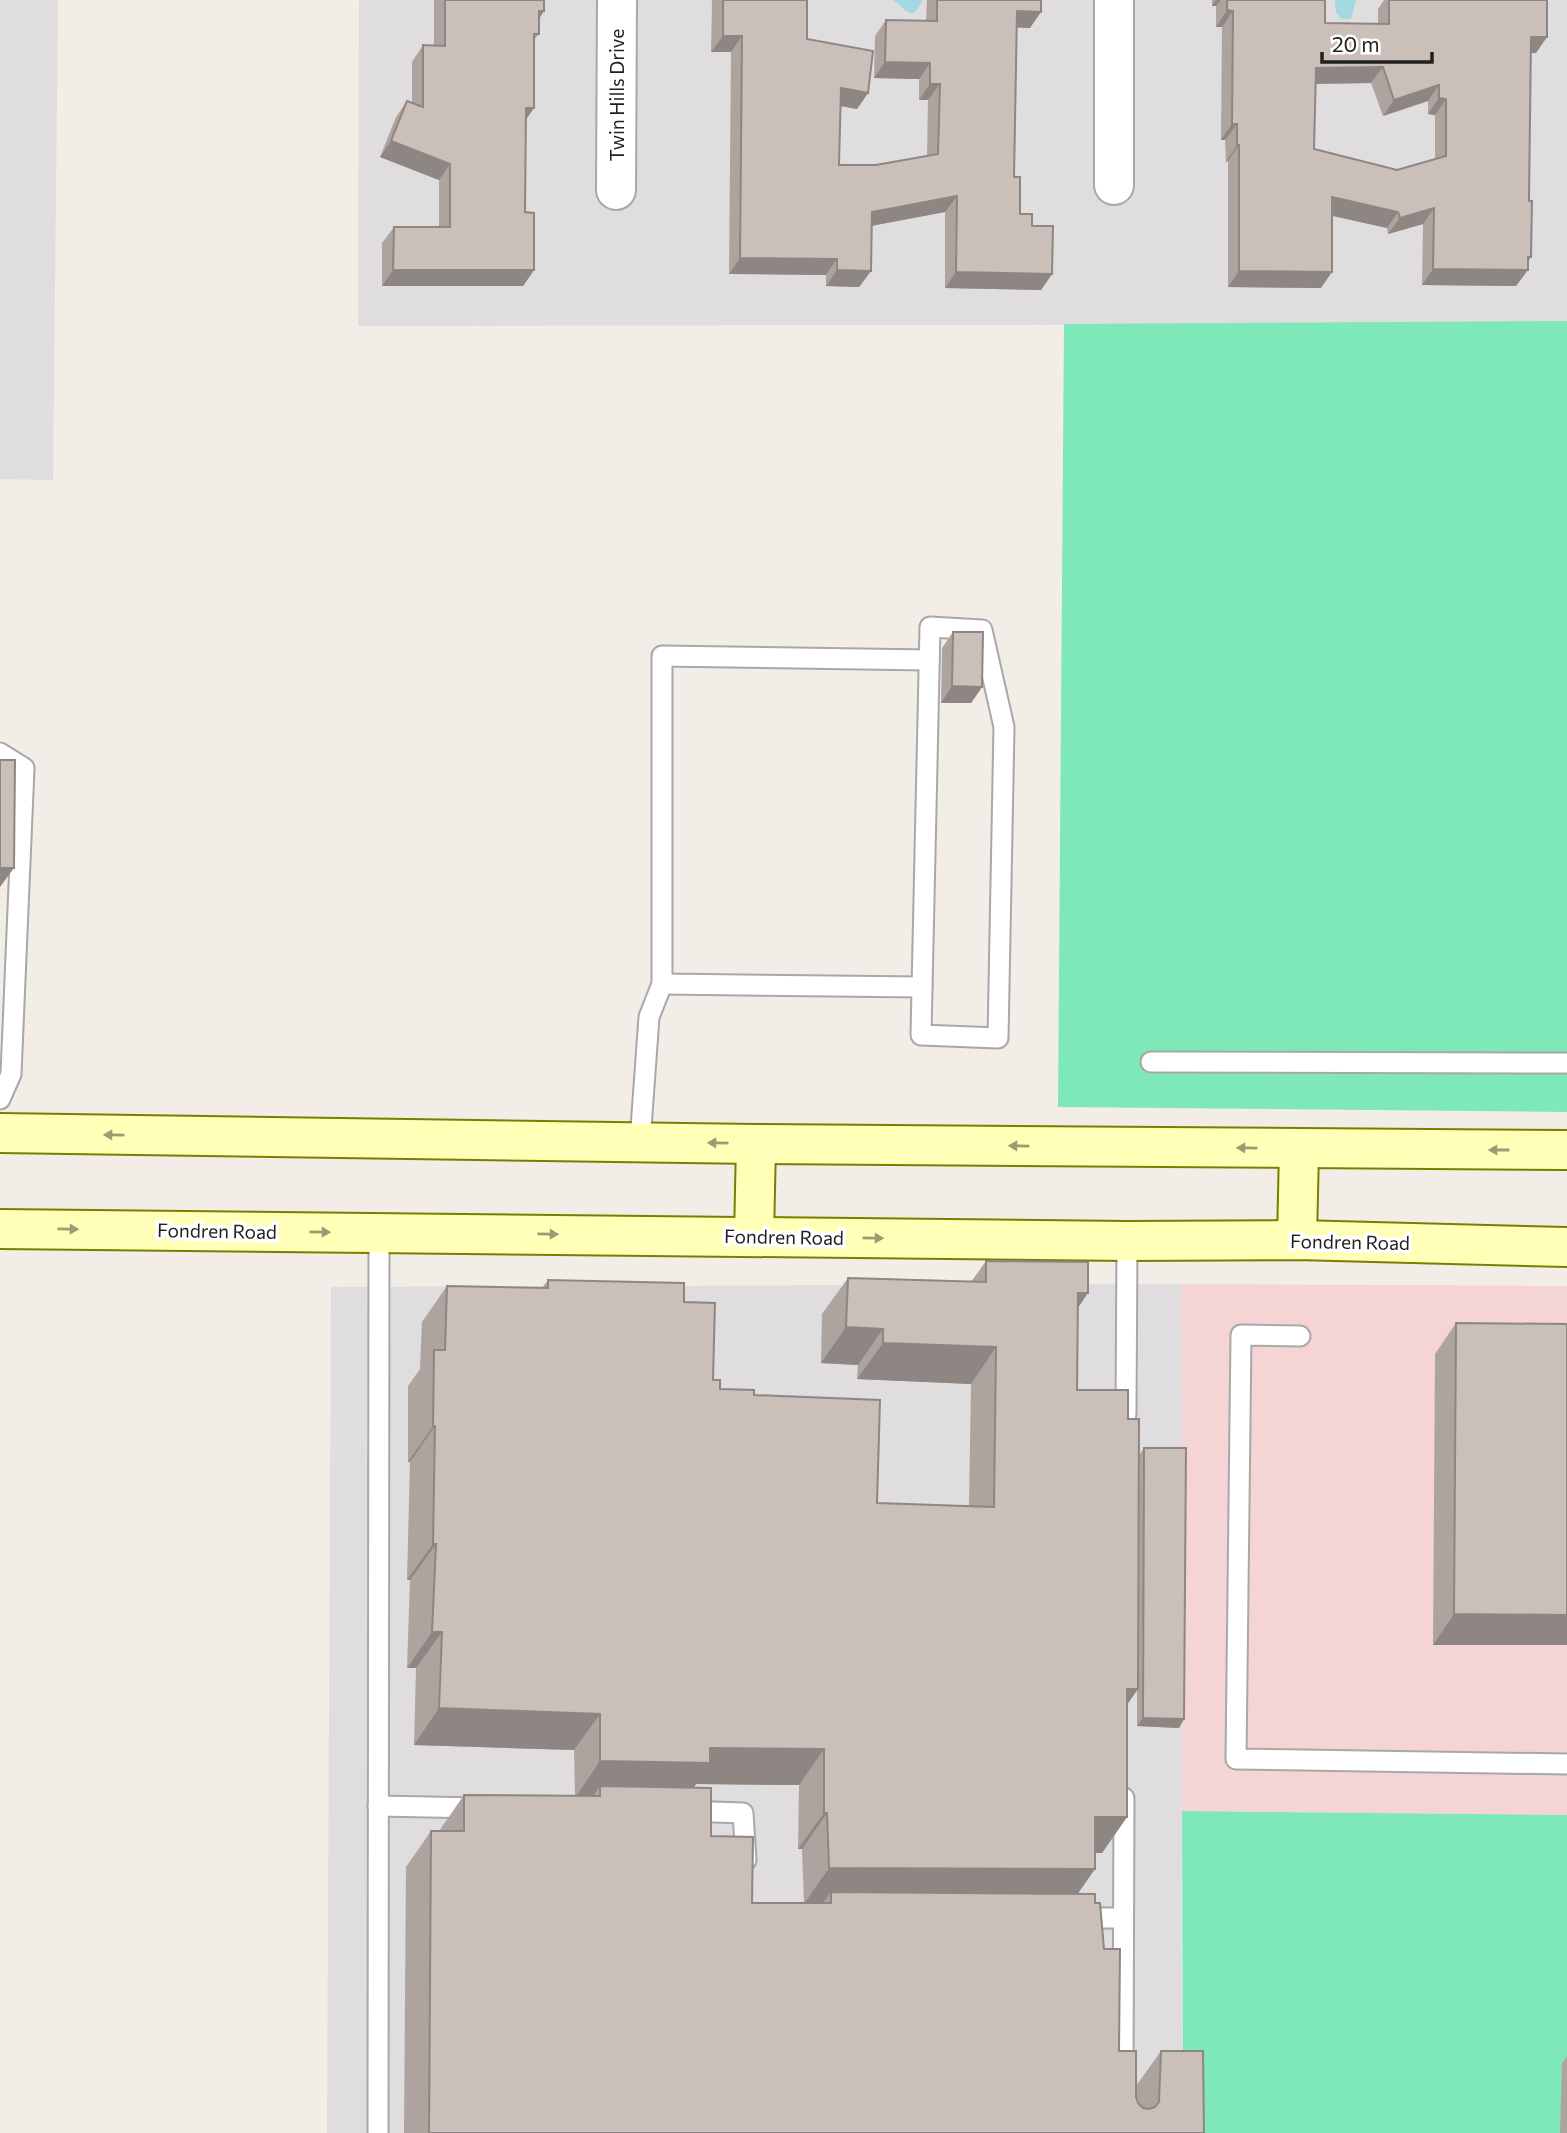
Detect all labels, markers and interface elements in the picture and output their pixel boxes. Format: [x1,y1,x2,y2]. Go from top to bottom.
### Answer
scale bar [1322,21,1432,65]
street label: Twin Hills Drive [605,29,628,161]
text: 20 m [1332,31,1380,56]
one-way arrow [102,1129,124,1140]
one-way arrow [707,1137,729,1149]
one-way arrow [1008,1140,1030,1152]
one-way arrow [1236,1143,1258,1154]
one-way arrow [1488,1144,1510,1156]
street label: Fondren Road [157,1218,277,1243]
one-way arrow [57,1224,79,1235]
street label: Fondren Road [724,1224,844,1249]
one-way arrow [309,1226,331,1238]
one-way arrow [537,1229,559,1240]
street label: Fondren Road [1290,1229,1410,1254]
one-way arrow [862,1232,884,1244]

